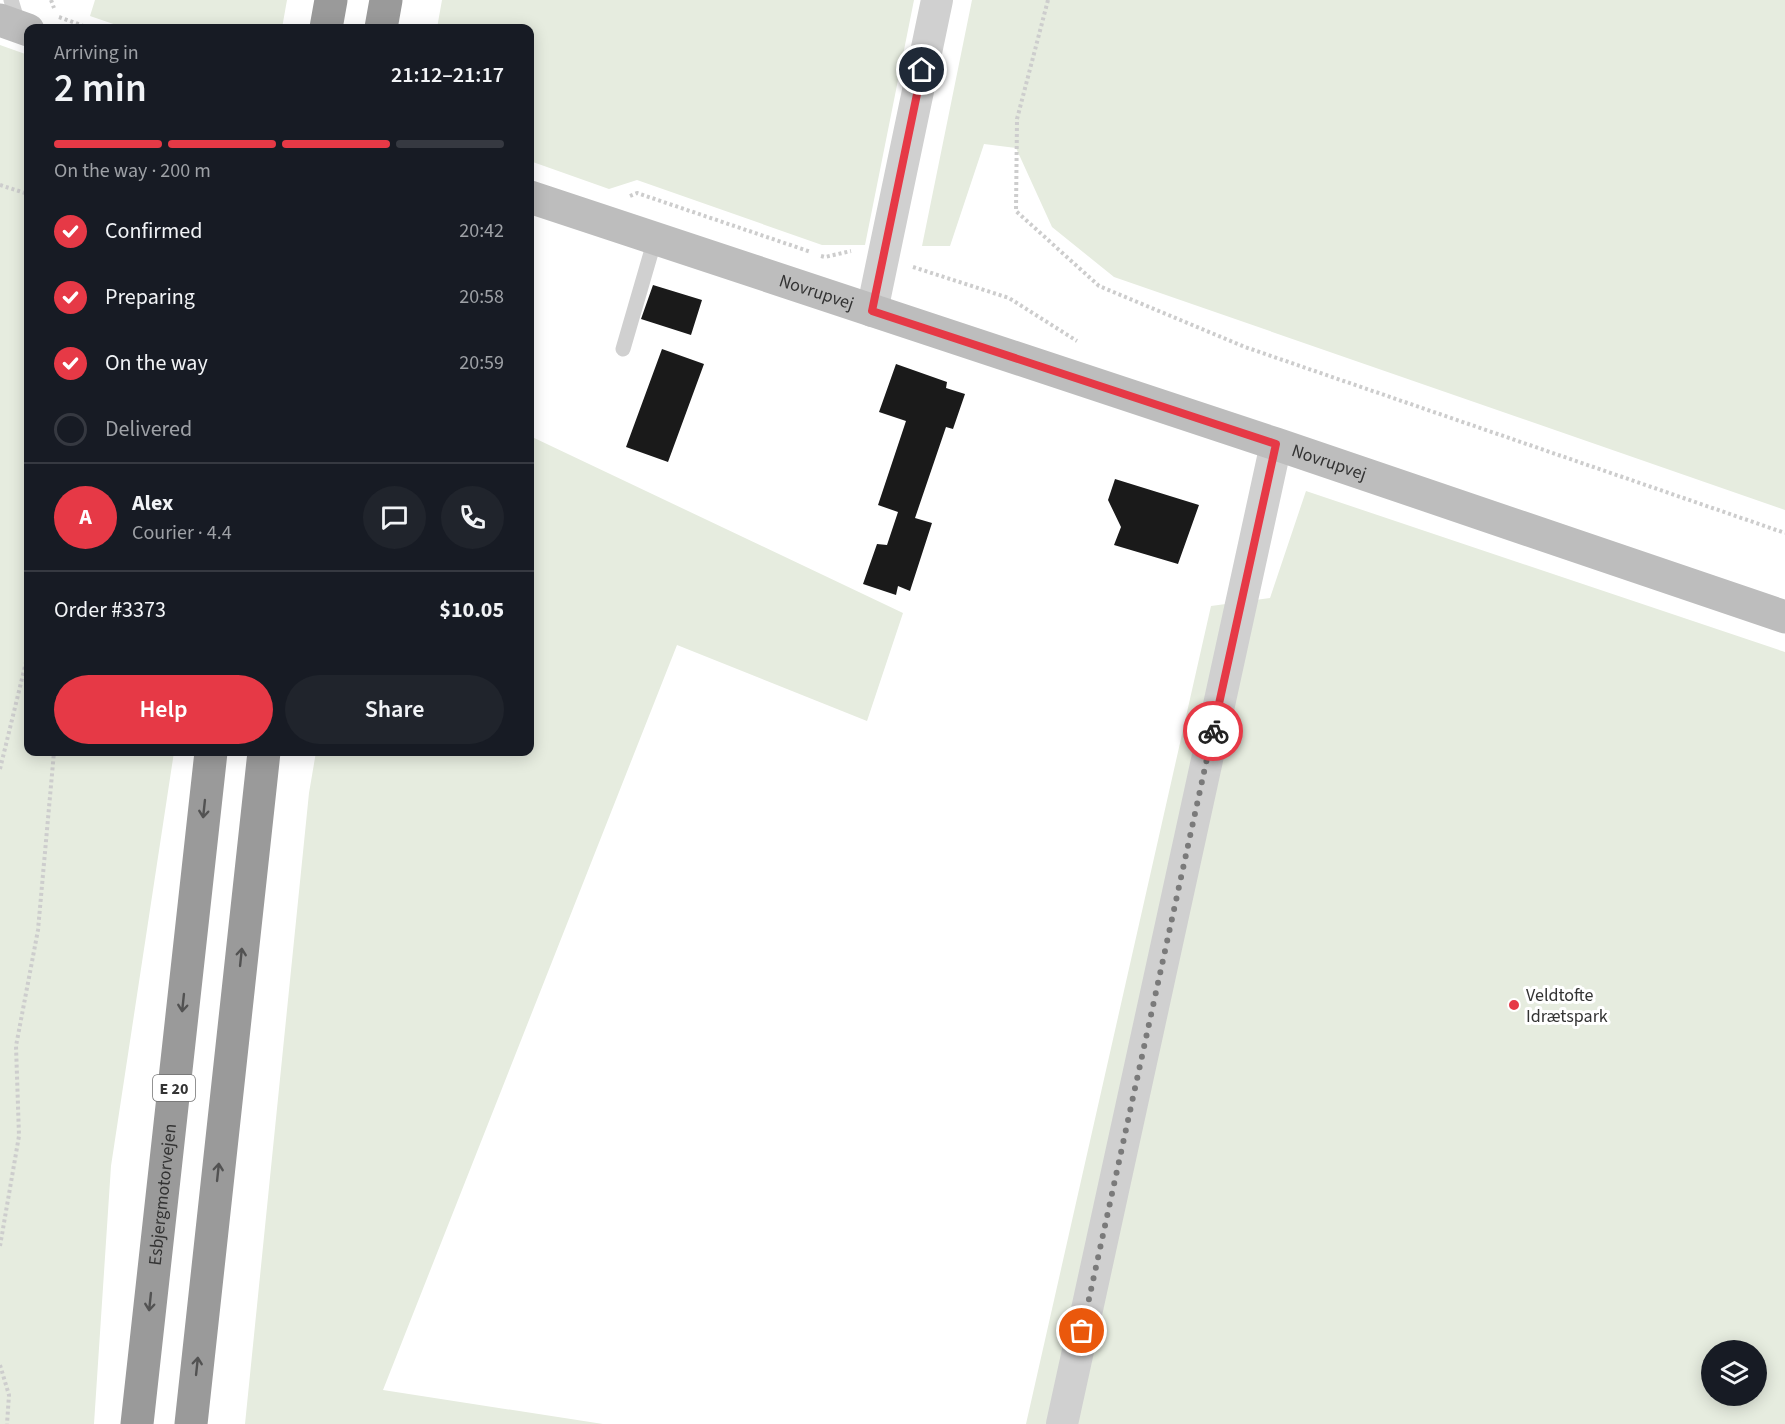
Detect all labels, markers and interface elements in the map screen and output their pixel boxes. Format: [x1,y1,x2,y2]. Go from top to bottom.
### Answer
text: Arriving in [54,39,139,67]
pin [896,44,947,95]
icon: home [905,53,938,86]
text: 21:12–21:17 [391,59,504,91]
text: 2 min [54,61,147,117]
text: On the way · 200 m [54,157,211,185]
icon: check [54,215,87,248]
text: Confirmed [105,215,202,247]
text: 20:42 [459,217,504,245]
street label: Novrupvej [776,268,857,316]
icon: check [54,281,87,314]
text: Preparing [105,281,195,313]
text: 20:58 [459,283,504,311]
icon: check [54,347,87,380]
text: On the way [105,347,208,379]
text: 20:59 [459,349,504,377]
text: Delivered [105,413,192,445]
street label: Novrupvej [1288,438,1370,487]
button: chat [363,486,426,549]
button: phone [441,486,504,549]
text: Alex [132,487,173,519]
text: A [79,501,92,533]
text: Courier · 4.4 [132,519,232,547]
text: Order #3373 [54,594,166,626]
text: $10.05 [439,594,504,626]
button: Help [54,675,273,744]
button: Share [285,675,504,744]
courier [1183,701,1243,761]
icon: bike [1197,715,1230,748]
one-way arrow [198,799,209,819]
one-way arrow [236,948,247,968]
place label: Veldtofte Idrætspark [1526,983,1608,1029]
one-way arrow [177,993,188,1013]
marker: Veldtofte Idrætspark [1507,998,1521,1012]
road number: E 20 [153,1075,195,1101]
street label: Esbjergmotorvejen [143,1122,183,1267]
one-way arrow [213,1163,224,1182]
one-way arrow [144,1291,155,1311]
pin [1056,1305,1107,1356]
icon: bag [1065,1314,1098,1347]
map controls [1701,1340,1767,1406]
button: layers [1701,1340,1767,1406]
one-way arrow [192,1356,203,1376]

